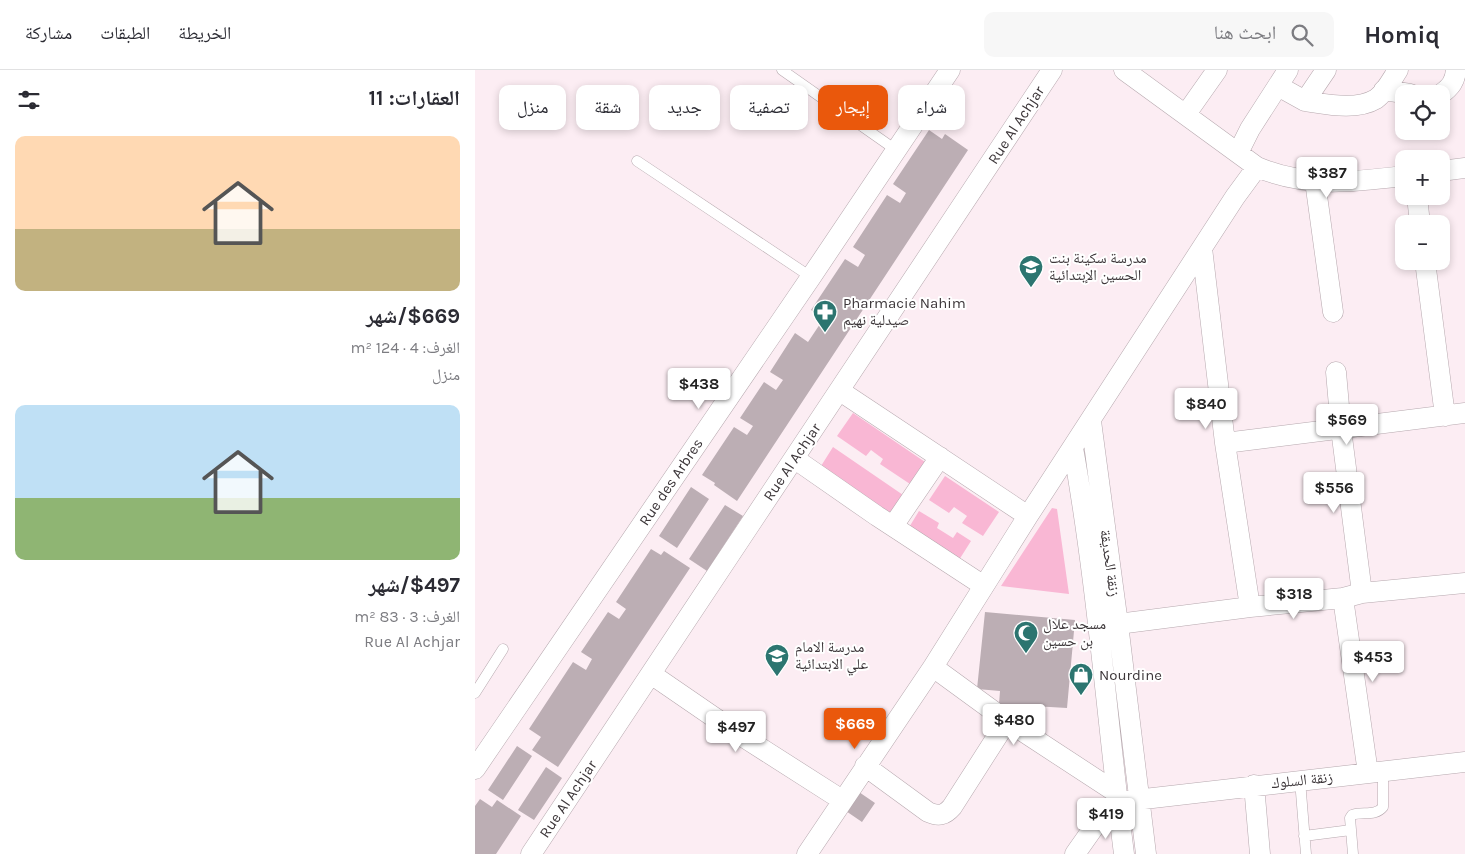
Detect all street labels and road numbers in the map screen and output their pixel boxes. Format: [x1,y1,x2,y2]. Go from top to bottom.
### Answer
street label: Rue Al Achjar [984,82,1048,168]
street label: Rue Al Achjar [759,419,825,504]
street label: Rue des Arbres [635,435,707,529]
street label: زنقة الحديقة [1096,528,1124,598]
street label: Rue Al Achjar [535,756,601,841]
street label: زنقة السلوك [1270,768,1334,792]

